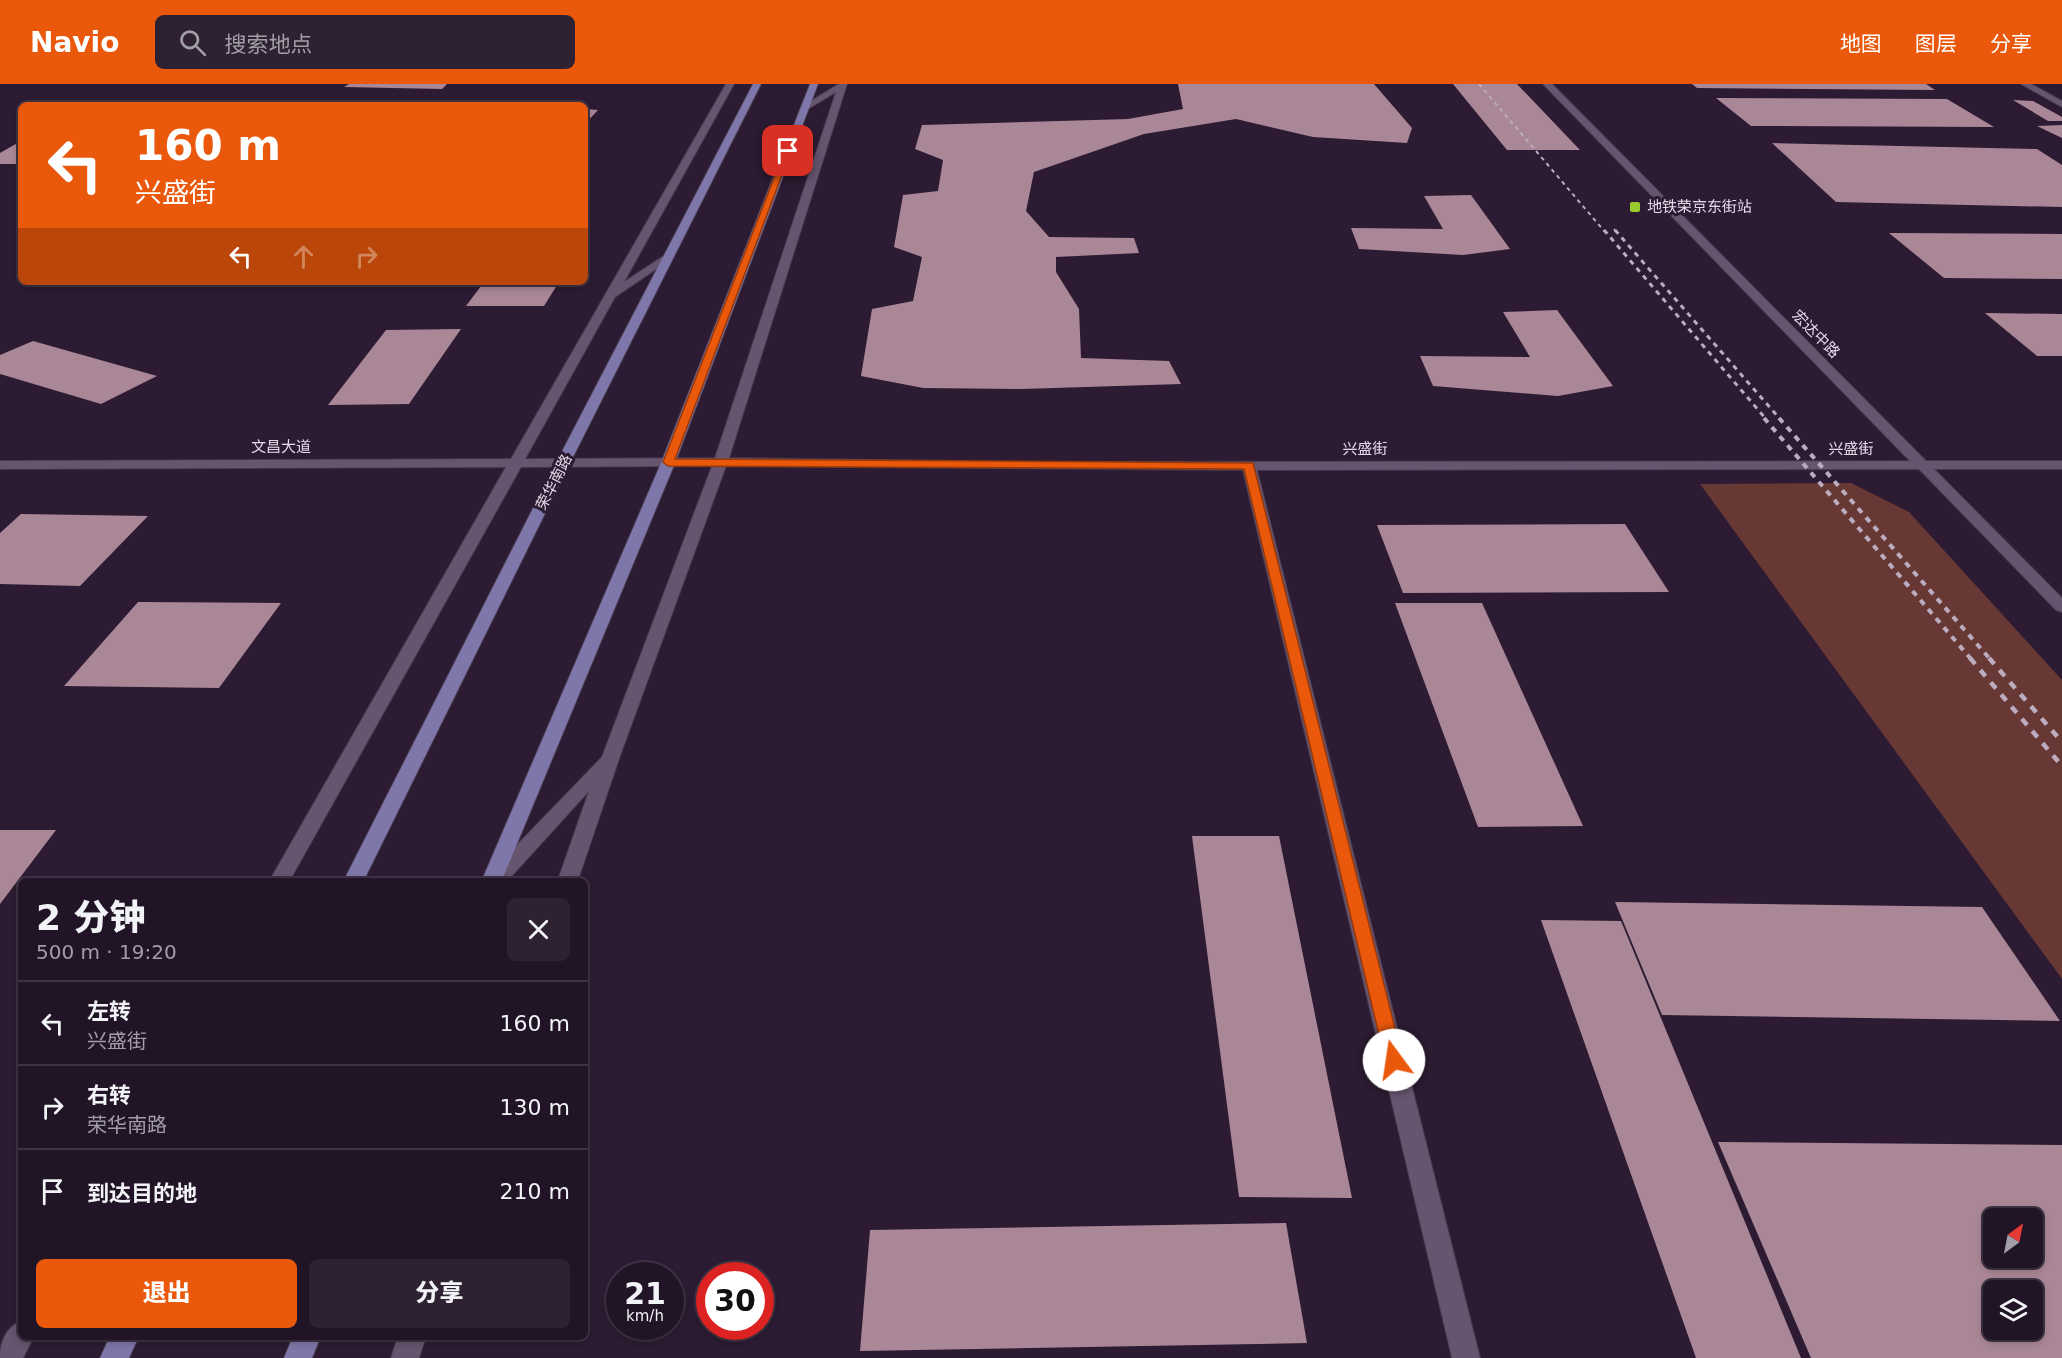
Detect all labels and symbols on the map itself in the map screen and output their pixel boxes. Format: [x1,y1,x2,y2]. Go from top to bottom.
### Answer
pin [762,125,813,176]
place label: 地铁荣京东街站 [1647,198,1752,216]
marker: 地铁荣京东街站 [1628,200,1642,214]
street label: 宏达中路 [1788,306,1844,362]
street label: 文昌大道 [251,438,311,456]
street label: 兴盛街 [1342,440,1388,458]
street label: 兴盛街 [1828,440,1874,458]
street label: 荣华南路 [532,451,576,513]
position arrow [1362,1028,1426,1092]
north arrow [1983,1208,2043,1268]
speed limit sign: 30 [696,1262,774,1340]

